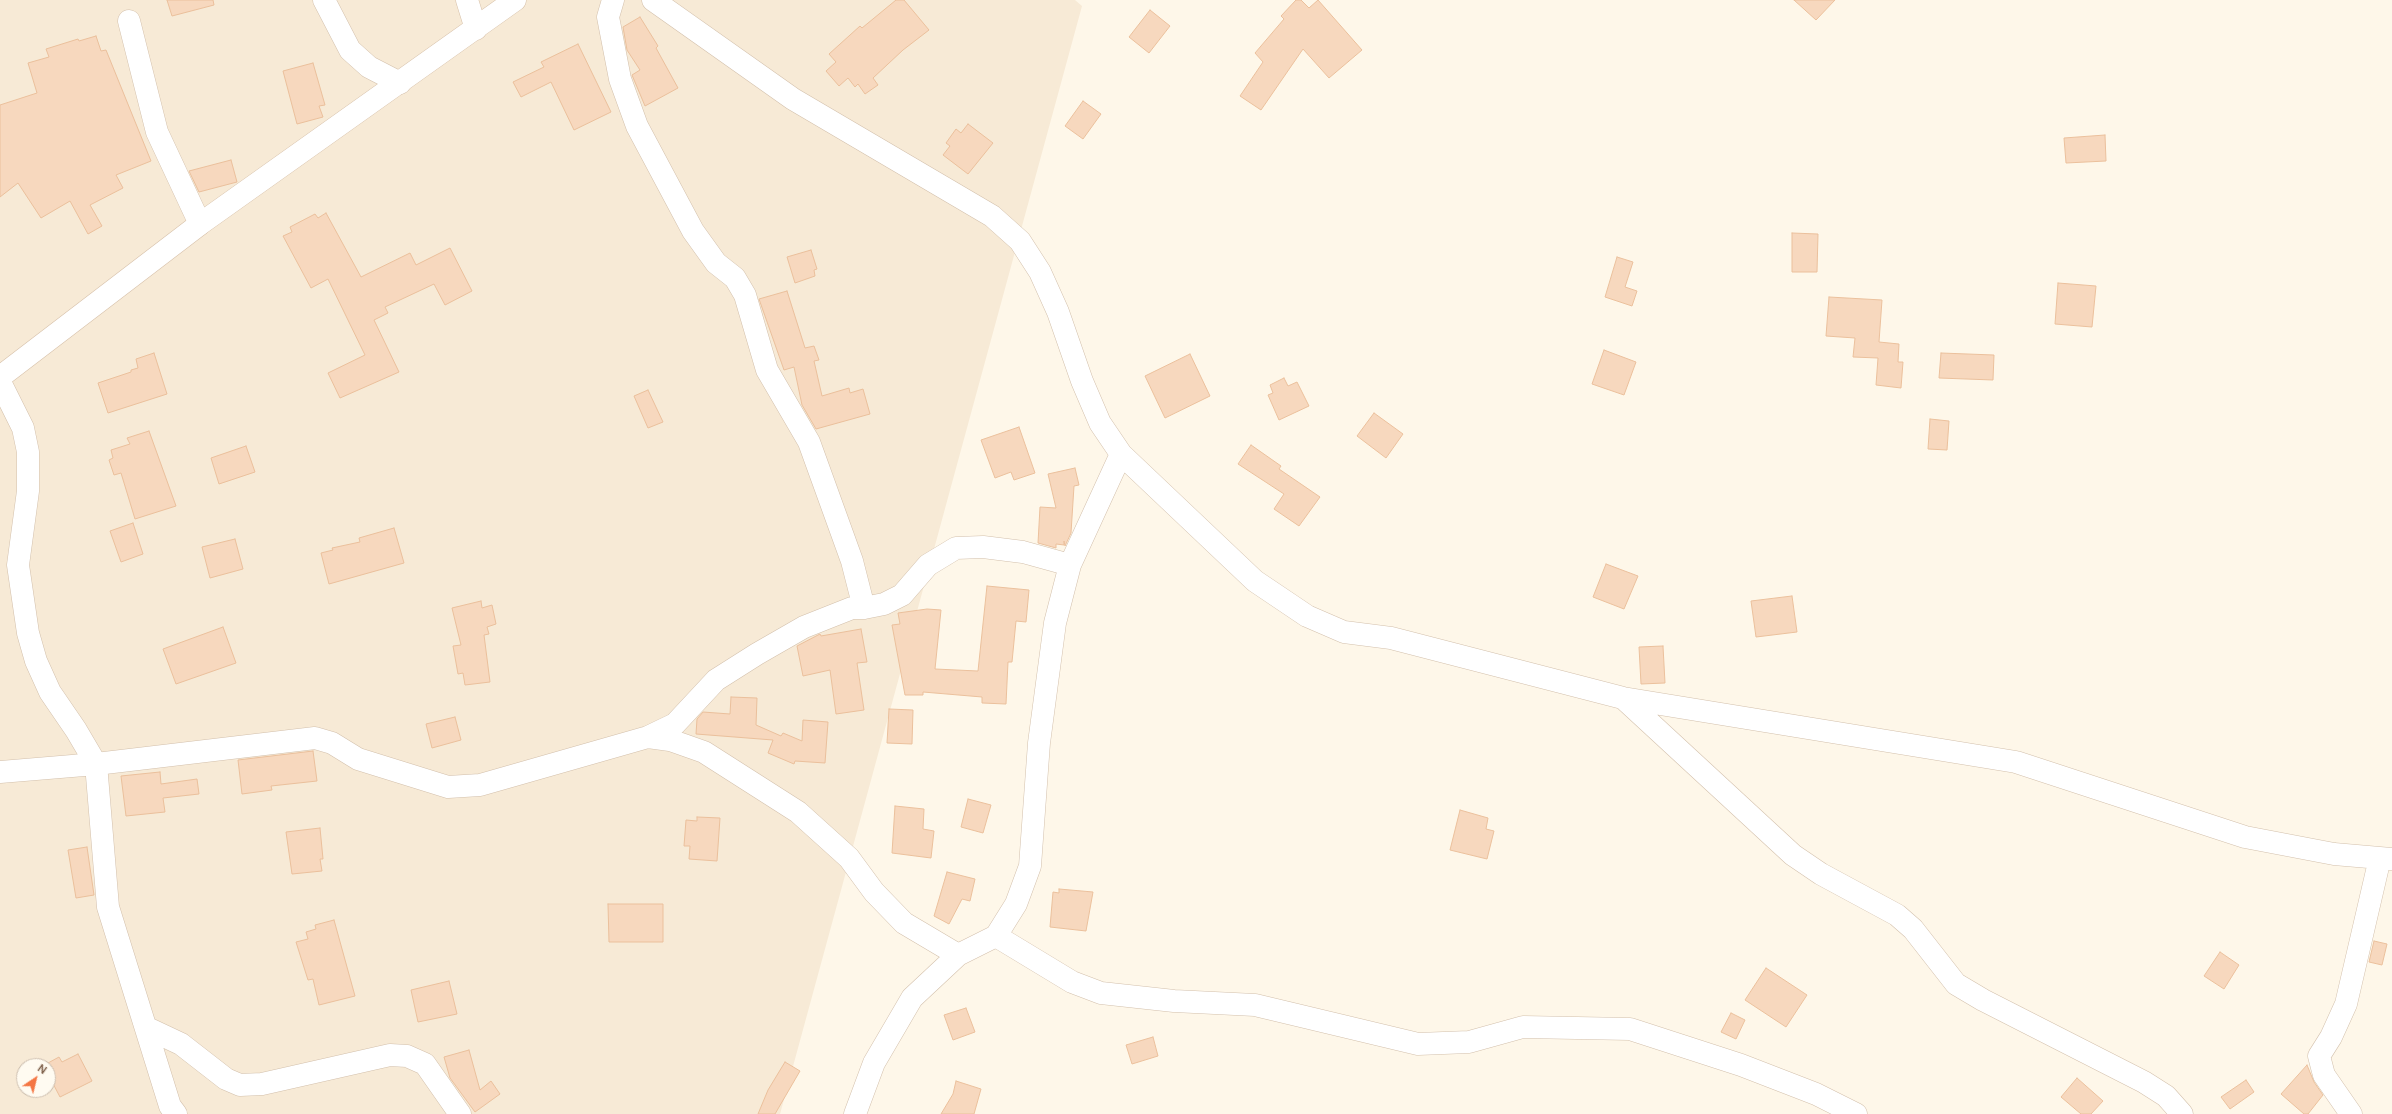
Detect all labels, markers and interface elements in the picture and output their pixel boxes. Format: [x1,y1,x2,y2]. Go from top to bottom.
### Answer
north arrow [16,1058,56,1098]
text: N [35,1061,50,1077]

